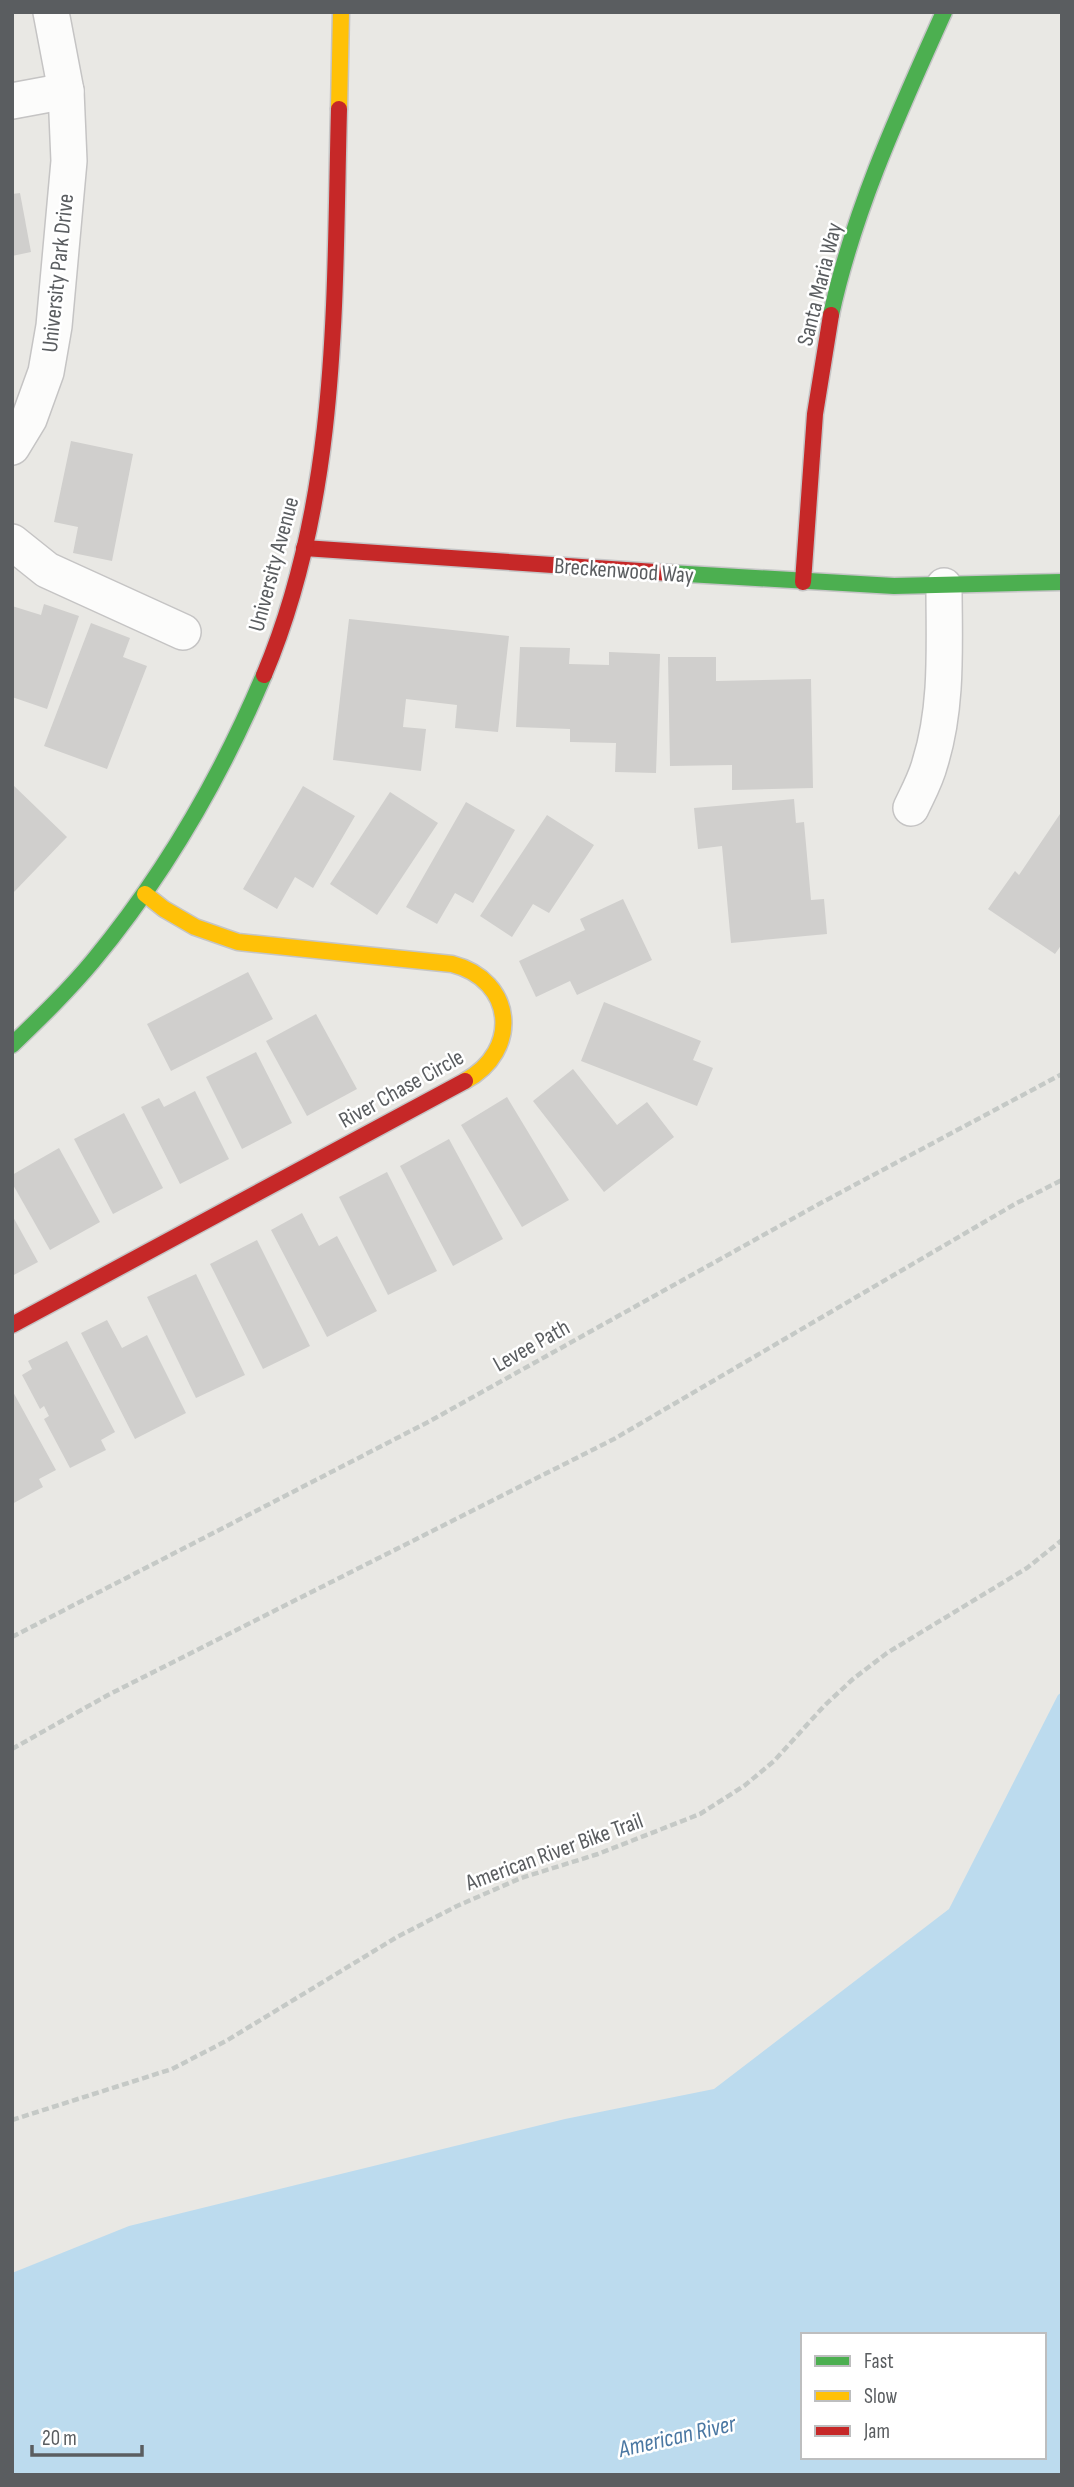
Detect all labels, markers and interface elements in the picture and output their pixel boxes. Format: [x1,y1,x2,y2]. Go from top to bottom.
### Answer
street label: University Park Drive [36,192,80,354]
street label: Santa Maria Way [791,220,849,349]
street label: University Avenue [243,494,305,635]
street label: Breckenwood Way [553,552,695,590]
street label: River Chase Circle [334,1043,469,1135]
street label: Levee Path [488,1313,575,1378]
street label: American River Bike Trail [461,1807,647,1897]
legend [801,2333,1046,2459]
text: Fast [864,2349,894,2374]
text: Slow [864,2384,898,2409]
water label: American River [615,2409,740,2464]
scale bar [32,2414,142,2458]
text: Jam [863,2419,890,2444]
text: 20 m [42,2426,77,2451]

